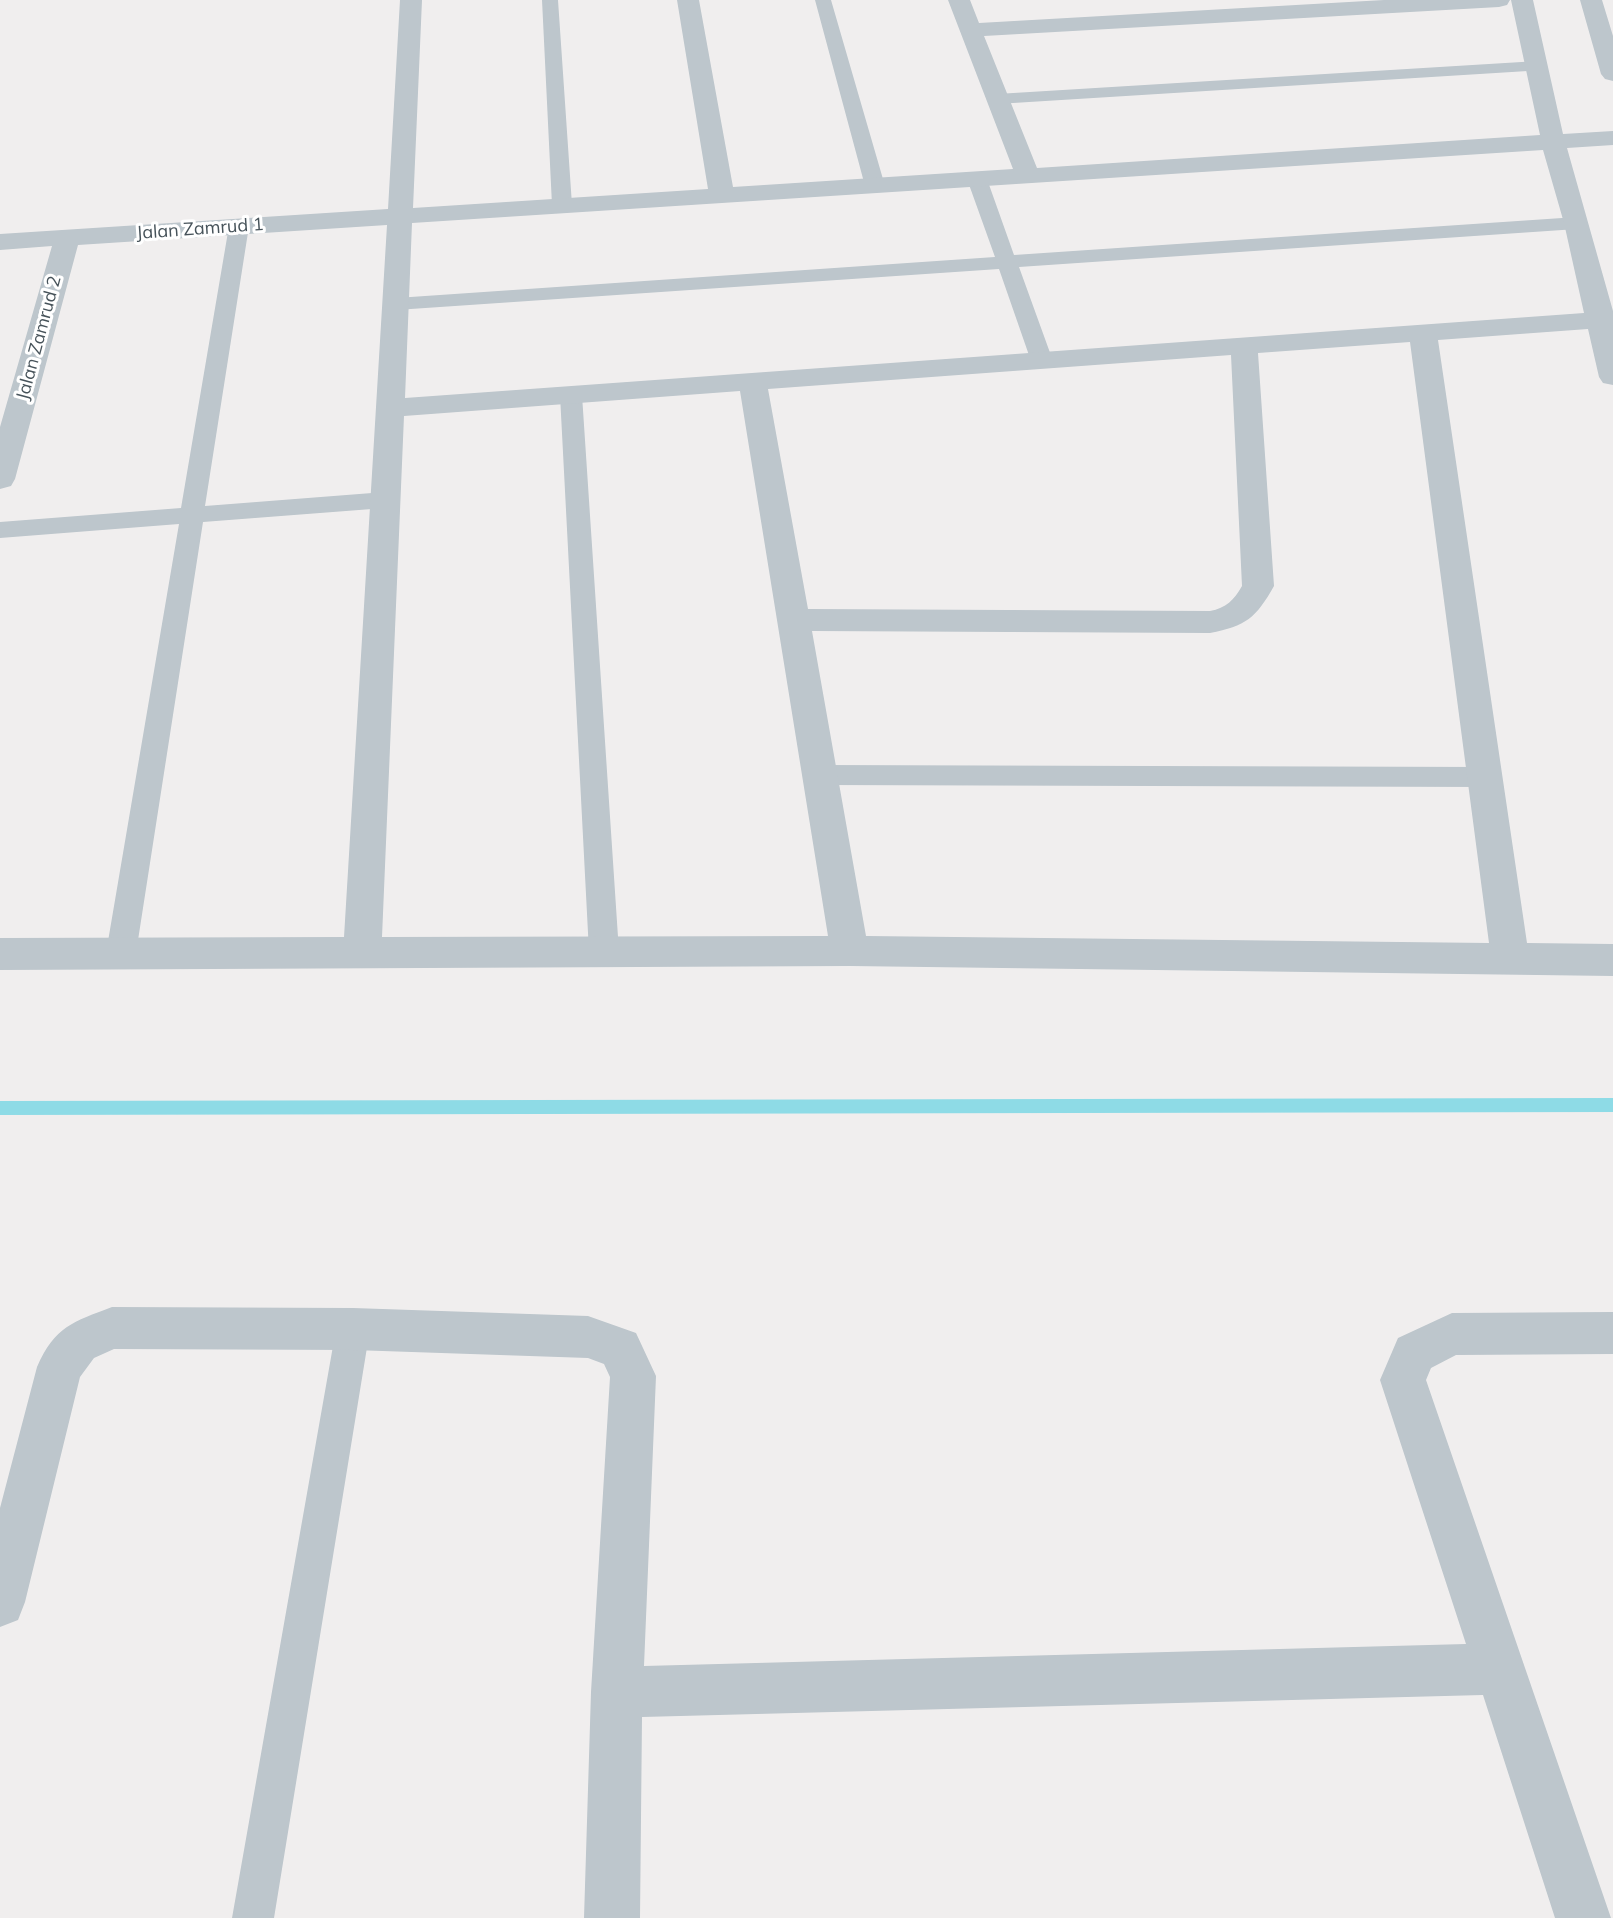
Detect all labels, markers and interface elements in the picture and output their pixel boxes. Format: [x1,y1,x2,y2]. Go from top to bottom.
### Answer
street label: Jalan Zamrud 1 [136,214,264,244]
street label: Jalan Zamrud 2 [12,274,66,402]

